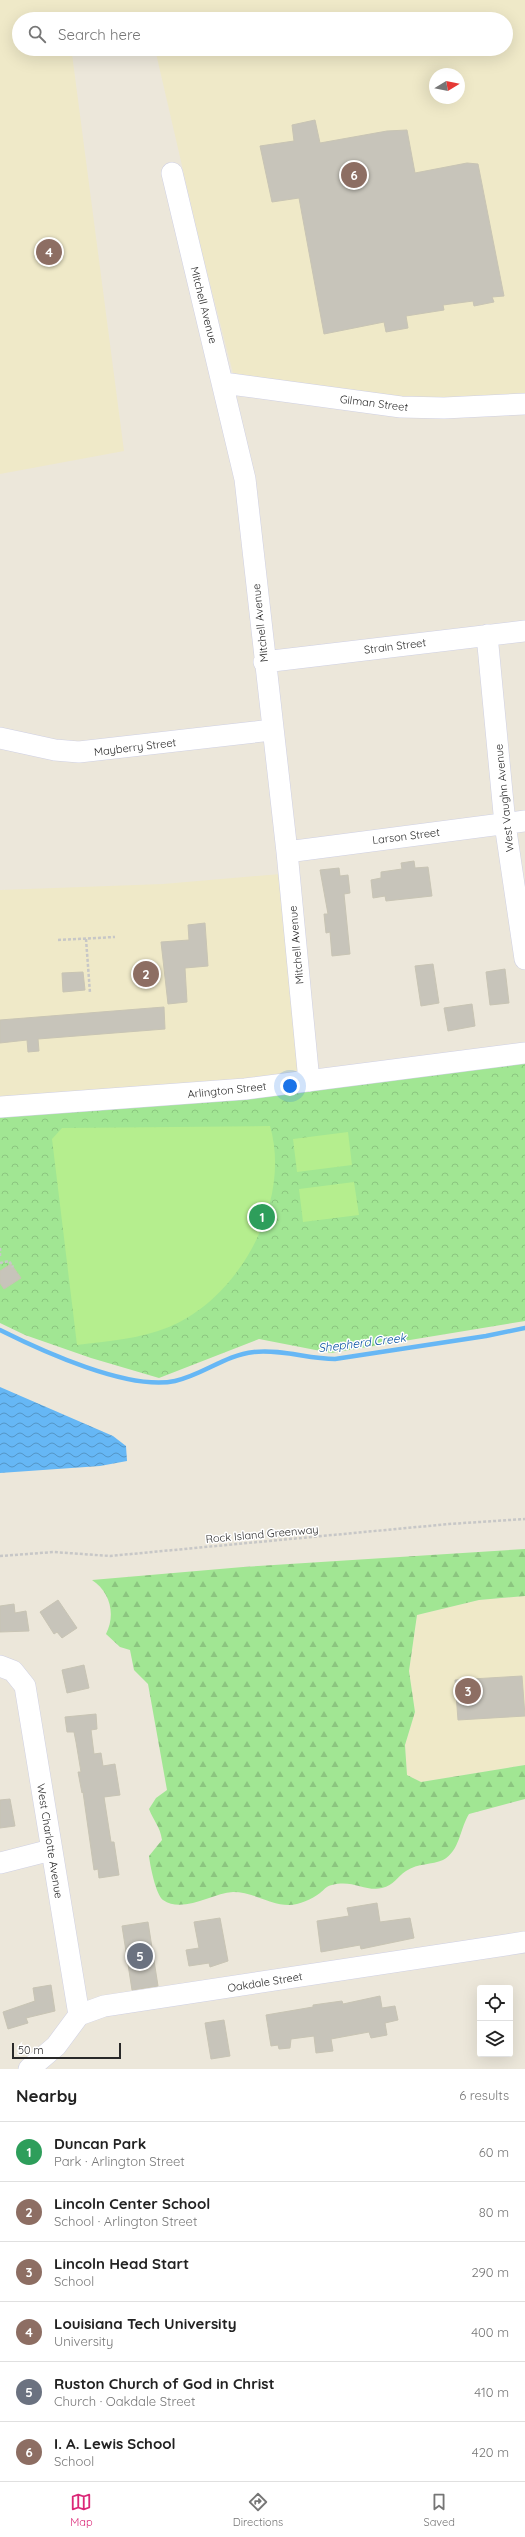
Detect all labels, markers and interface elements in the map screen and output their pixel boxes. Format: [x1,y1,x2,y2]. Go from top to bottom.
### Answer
search box [12,12,513,56]
icon: search [26,23,48,45]
text: Search here [58,25,141,44]
north arrow [429,68,465,104]
pin: 6 [341,160,367,190]
pin: 4 [36,237,62,267]
street label: Mitchell Avenue [188,265,220,345]
street label: Gilman Street [339,392,409,414]
street label: Mitchell Avenue [249,583,271,663]
street label: Strain Street [363,635,427,657]
street label: Mayberry Street [93,735,177,759]
street label: West Vaughn Avenue [491,743,517,853]
street label: Larson Street [371,825,441,847]
street label: Mitchell Avenue [286,905,306,985]
pin: 2 [133,959,159,989]
your location [280,1076,300,1096]
street label: Arlington Street [187,1079,267,1101]
pin: 1 [249,1202,275,1232]
water label: Shepherd Creek [317,1329,408,1355]
street label: Rock Island Greenway [205,1522,319,1546]
pin: 3 [455,1676,481,1706]
street label: West Charlotte Avenue [34,1783,66,1899]
pin: 5 [127,1941,153,1971]
street label: Oakdale Street [226,1969,304,1995]
map controls [477,1985,513,2057]
button: locate [477,1985,513,2021]
button: layers [477,2021,513,2057]
scale bar [12,2041,121,2060]
text: 50 m [18,2043,44,2057]
text: Nearby [16,2085,77,2106]
text: 6 results [459,2087,509,2103]
text: Duncan Park [54,2134,146,2153]
text: 1 [26,2144,32,2160]
text: 60 m [479,2144,509,2160]
text: Park · Arlington Street [54,2153,185,2169]
text: Lincoln Center School [54,2194,210,2213]
text: 2 [25,2204,33,2220]
text: 80 m [479,2204,509,2220]
text: School · Arlington Street [54,2213,197,2229]
text: Lincoln Head Start [54,2254,189,2273]
text: 3 [26,2264,32,2280]
text: 290 m [471,2264,509,2280]
text: School [54,2273,94,2289]
text: Louisiana Tech University [54,2314,237,2333]
text: 4 [25,2324,33,2340]
text: 400 m [471,2324,509,2340]
text: University [54,2333,113,2349]
text: Ruston Church of God in Christ [54,2374,275,2393]
text: 5 [25,2384,33,2400]
text: 410 m [474,2384,509,2400]
text: Church · Oakdale Street [54,2393,195,2409]
text: I. A. Lewis School [54,2434,176,2453]
text: 6 [25,2444,33,2460]
text: 420 m [472,2444,509,2460]
text: School [54,2453,94,2469]
tab: Map [70,2491,93,2529]
tab: Directions [233,2491,283,2529]
tab: Saved [423,2491,455,2529]

